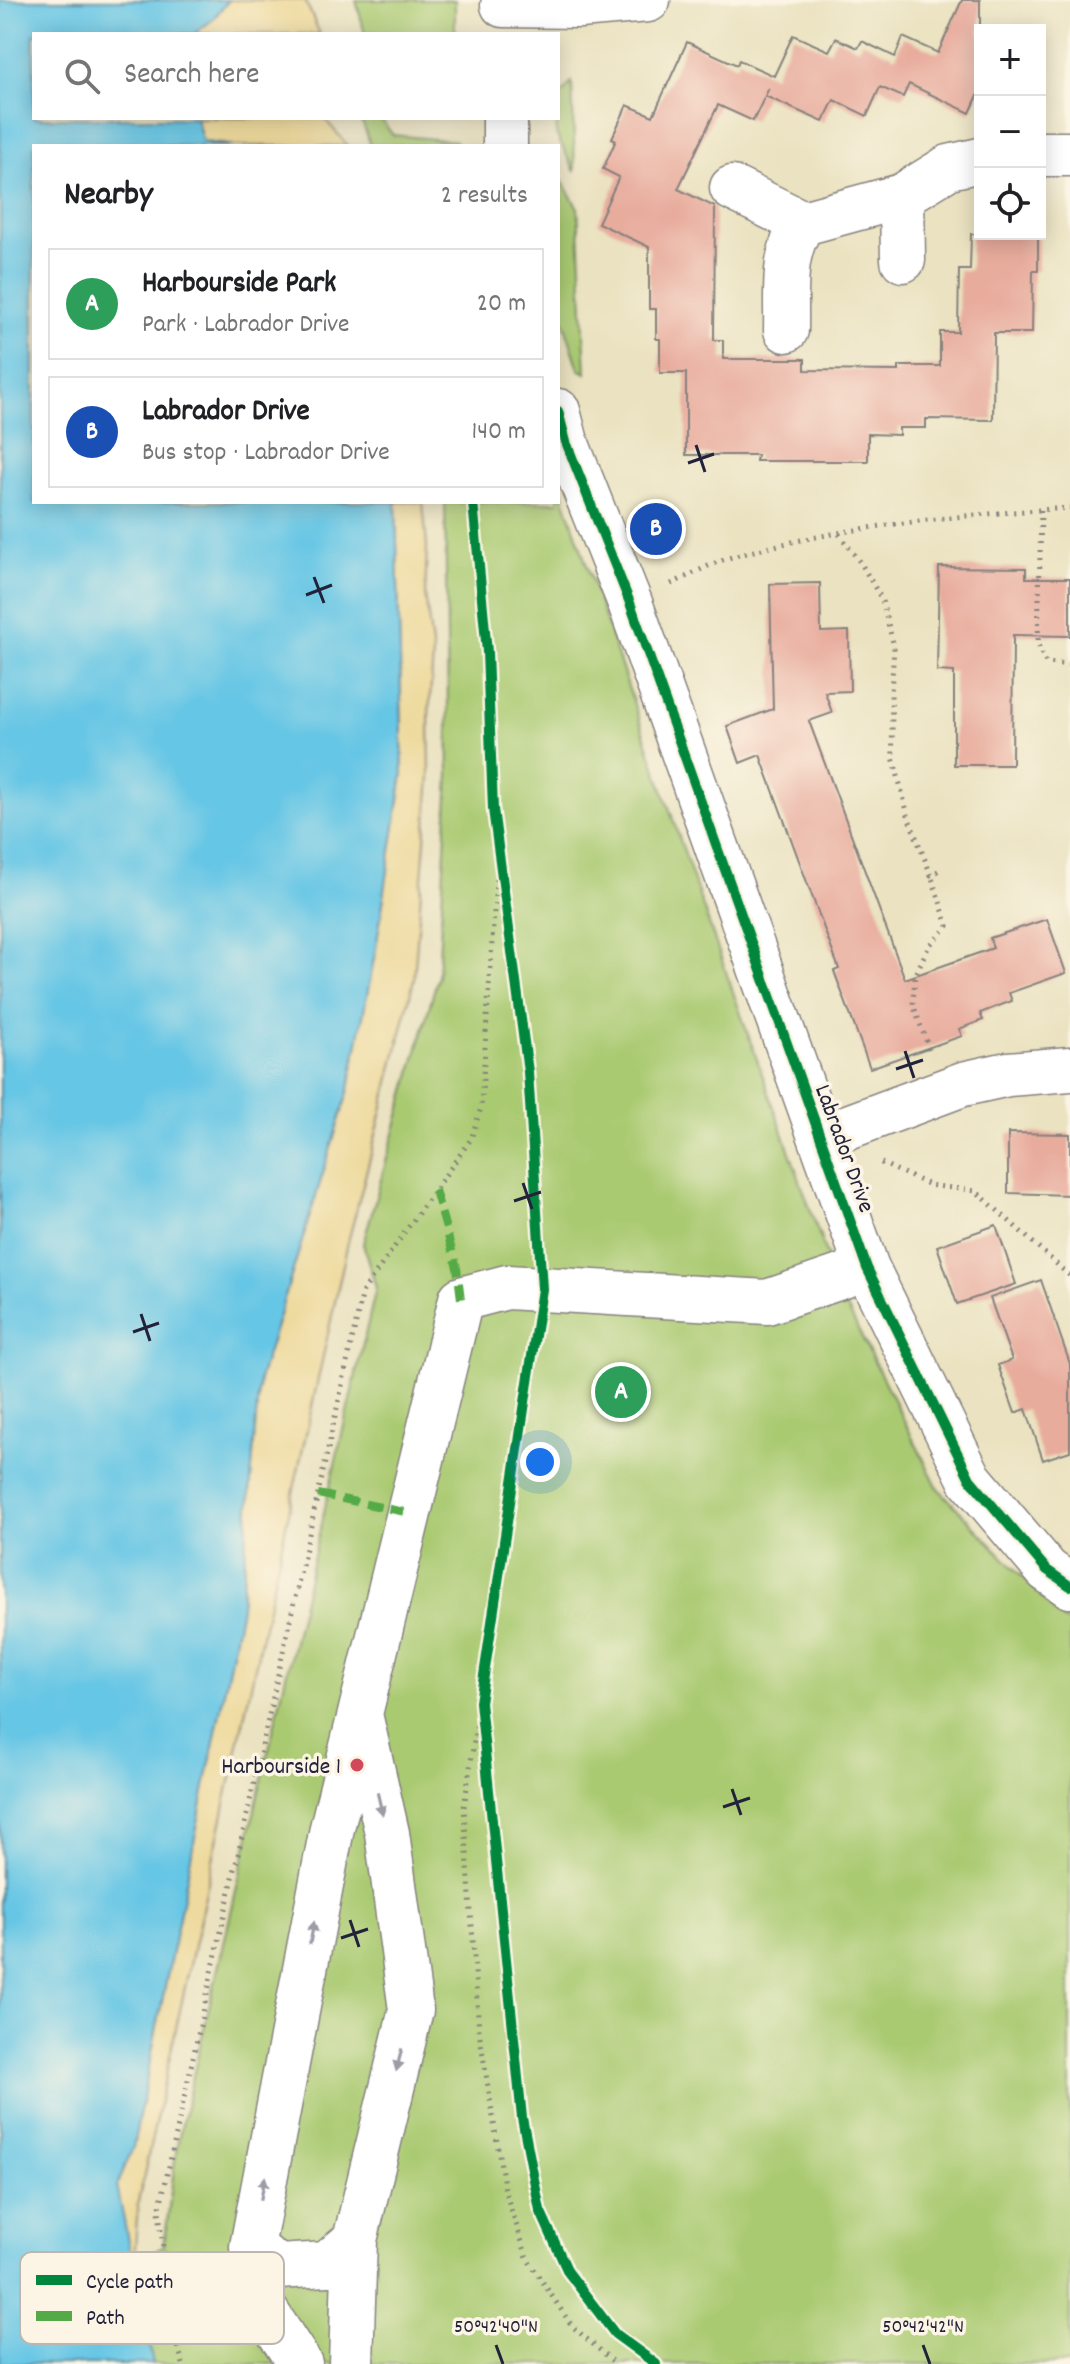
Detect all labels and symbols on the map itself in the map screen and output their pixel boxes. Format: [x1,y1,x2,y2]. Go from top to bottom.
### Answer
pin: B [630,499,682,559]
street label: Labrador Drive [804,1080,882,1218]
pin: A [595,1362,647,1422]
your location [520,1442,560,1482]
place label: Harbourside 1 [221,1751,341,1785]
marker: Harbourside 1 [348,1756,366,1774]
one-way arrow [374,1791,387,1816]
one-way arrow [306,1920,319,1945]
one-way arrow [392,2047,404,2072]
one-way arrow [258,2175,270,2200]
legend [20,2252,284,2344]
text: Cycle path [86,2268,173,2299]
text: Path [86,2304,125,2335]
text: 50°42'40"N [454,2314,538,2342]
text: 50°42'42"N [882,2314,964,2342]

